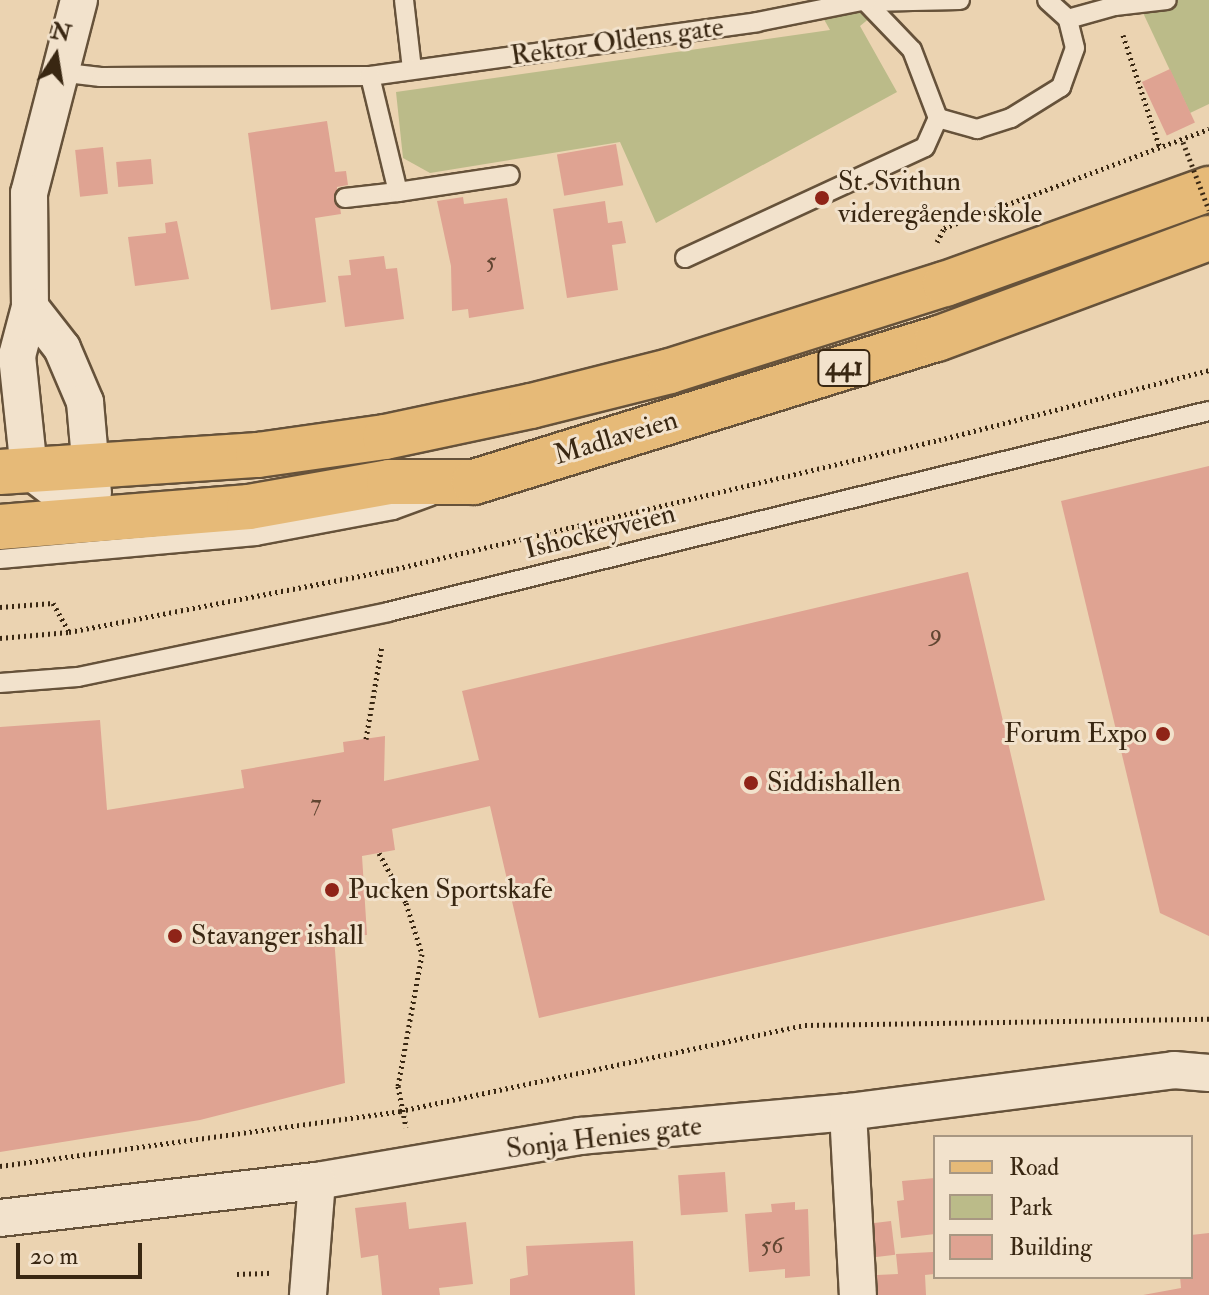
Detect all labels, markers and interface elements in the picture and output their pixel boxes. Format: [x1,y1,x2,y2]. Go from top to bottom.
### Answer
street label: Rektor Oldens gate [508,10,726,74]
north arrow [16,16,96,96]
text: N [48,17,74,48]
place label: St. Svithun videregående skole [838,165,1042,231]
marker: St. Svithun videregående skole [813,189,831,207]
house number: 5 [486,248,496,276]
road number: 441 [816,346,872,390]
street label: Madlaveien [550,403,682,473]
street label: Ishockeyveien [521,497,679,567]
house number: 9 [930,620,942,648]
place label: Forum Expo [1004,717,1147,751]
marker: Forum Expo [1154,725,1172,743]
place label: Siddishallen [767,766,901,800]
marker: Siddishallen [742,774,760,792]
house number: 7 [310,790,322,818]
place label: Pucken Sportskafe [348,873,553,907]
marker: Pucken Sportskafe [323,881,341,899]
place label: Stavanger ishall [191,919,364,953]
marker: Stavanger ishall [166,927,184,945]
street label: Sonja Henies gate [504,1109,704,1167]
legend [933,1135,1193,1279]
text: Road [1009,1152,1059,1183]
text: Park [1009,1192,1053,1223]
scale bar [20,1227,146,1277]
house number: 56 [761,1232,783,1260]
text: Building [1009,1232,1092,1263]
text: 20 m [30,1241,78,1272]

